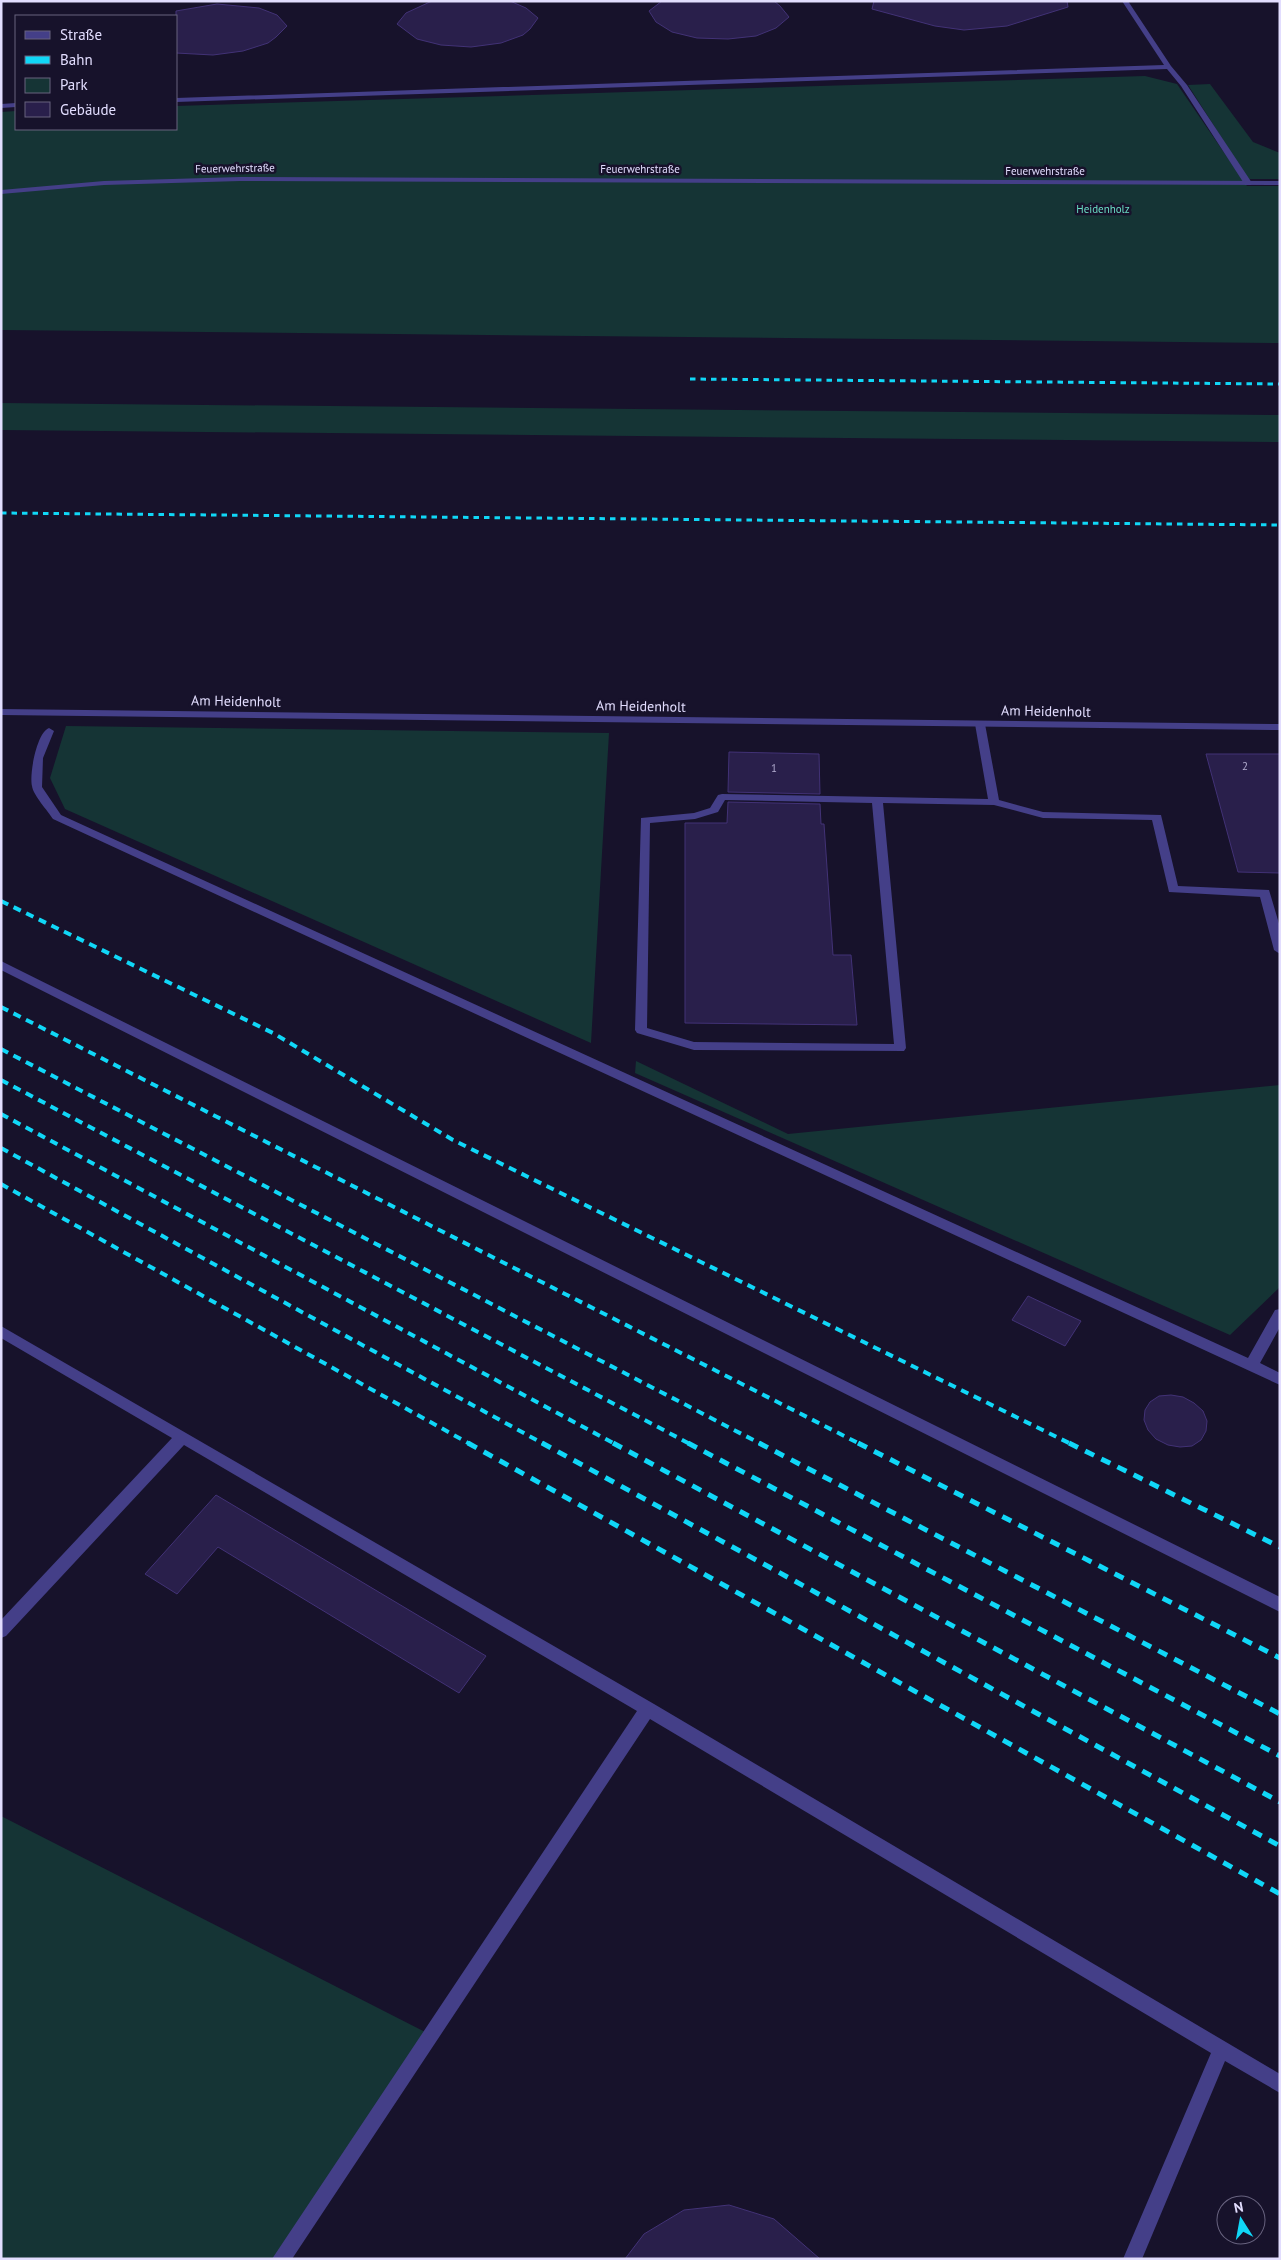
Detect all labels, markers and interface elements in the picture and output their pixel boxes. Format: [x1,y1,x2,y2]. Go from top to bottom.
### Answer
legend [15,15,178,130]
text: Straße [60,25,102,44]
text: Bahn [60,50,93,69]
text: Park [60,75,88,94]
text: Gebäude [60,100,116,119]
street label: Feuerwehrstraße [195,160,275,176]
street label: Feuerwehrstraße [600,162,680,176]
street label: Feuerwehrstraße [1005,164,1085,178]
park label: Heidenholz [1076,202,1130,216]
street label: Am Heidenholt [191,691,281,711]
street label: Am Heidenholt [596,696,686,716]
street label: Am Heidenholt [1001,701,1091,721]
house number: 2 [1242,759,1248,773]
house number: 1 [771,761,777,775]
north arrow [1216,2195,1266,2245]
text: N [1232,2198,1245,2217]

